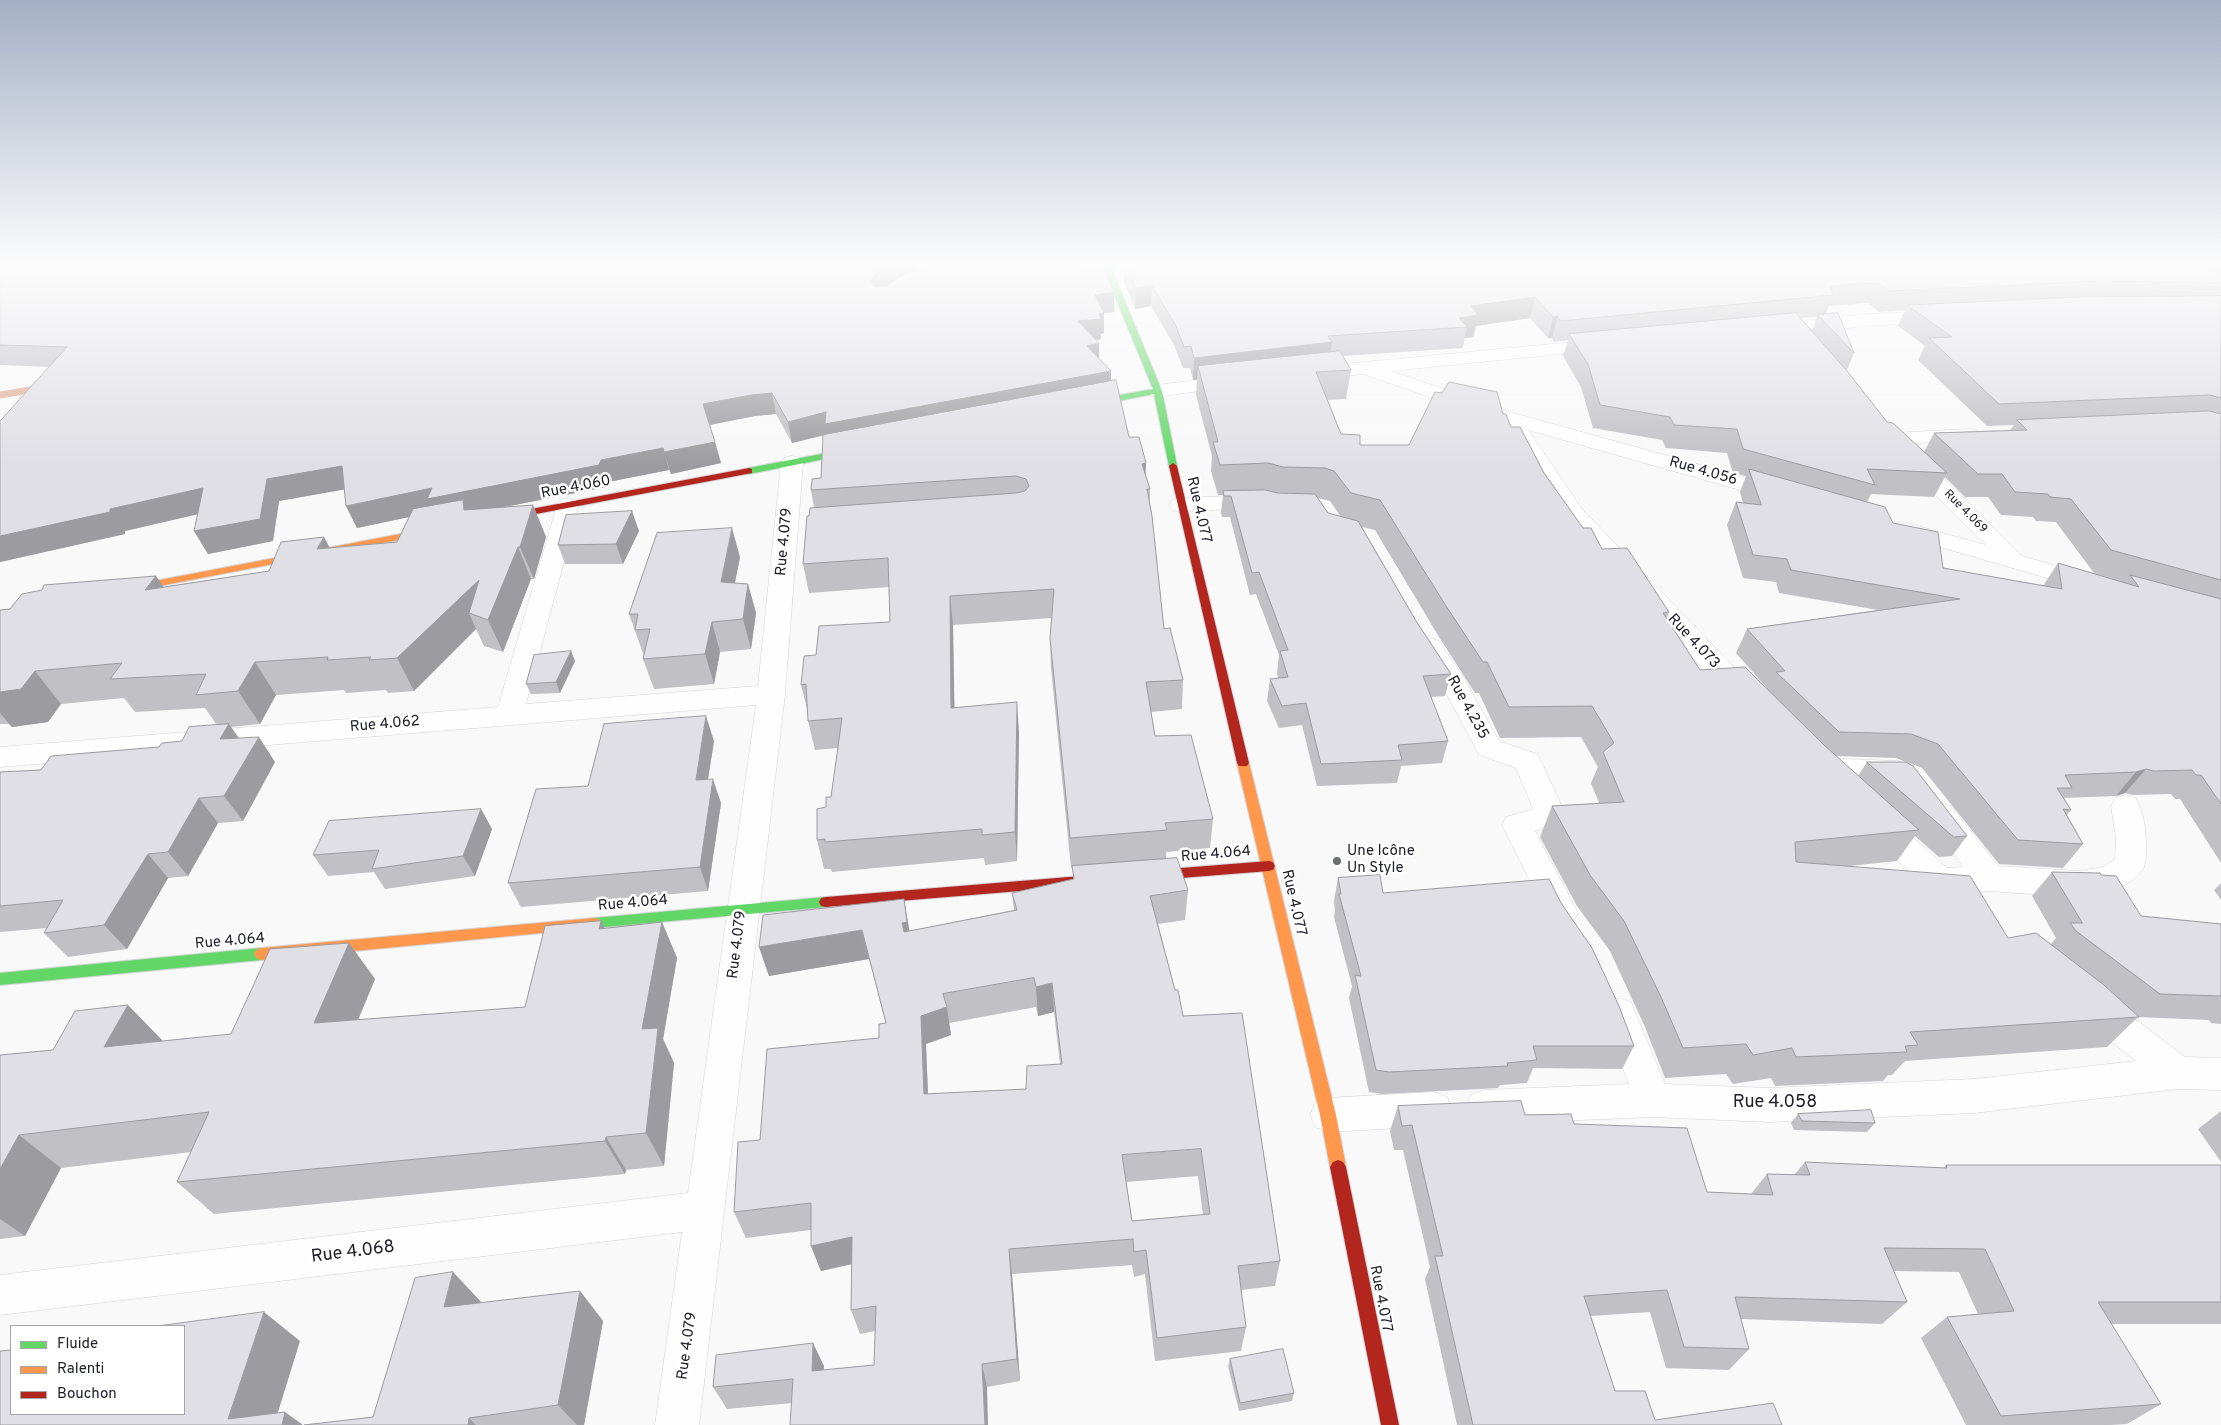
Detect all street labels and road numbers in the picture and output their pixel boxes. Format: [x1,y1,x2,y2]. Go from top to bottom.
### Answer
street label: Rue 4.056 [1667,454,1739,490]
street label: Rue 4.060 [540,472,612,504]
street label: Rue 4.077 [1182,475,1214,545]
street label: Rue 4.069 [1940,487,1990,537]
street label: Rue 4.079 [773,507,797,577]
street label: Rue 4.073 [1663,611,1723,673]
street label: Rue 4.235 [1442,673,1492,743]
street label: Rue 4.062 [349,713,421,737]
street label: Rue 4.064 [1180,843,1252,867]
street label: Rue 4.077 [1277,868,1309,938]
street label: Rue 4.064 [597,892,669,916]
street label: Rue 4.079 [725,910,751,980]
street label: Rue 4.064 [194,930,266,954]
street label: Rue 4.058 [1733,1092,1817,1114]
street label: Rue 4.068 [310,1237,396,1269]
street label: Rue 4.077 [1365,1264,1395,1334]
street label: Rue 4.079 [674,1311,702,1381]

